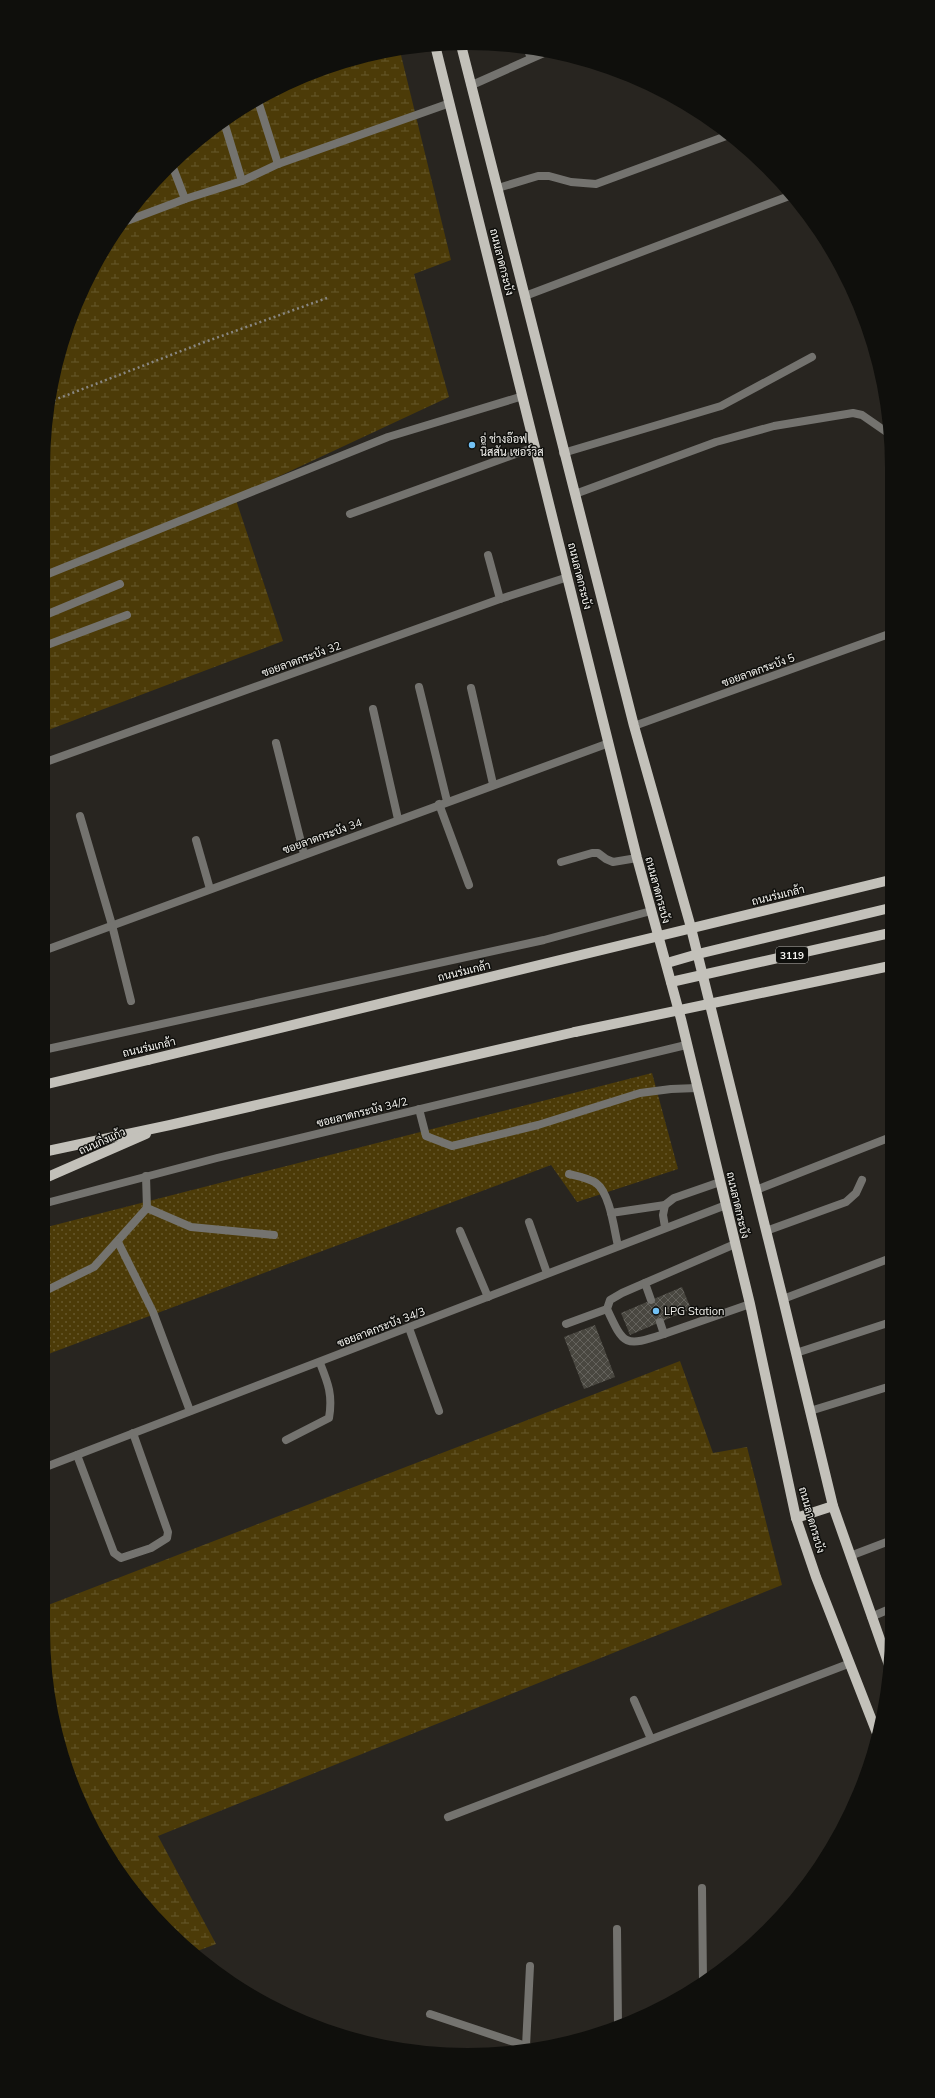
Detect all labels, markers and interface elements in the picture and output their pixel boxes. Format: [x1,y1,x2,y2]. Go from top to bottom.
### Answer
street label: ถนนลาดกระบัง [487,227,517,297]
place label: อู่ ช่างอ๊อฟ นิสสัน เซอร์วิส [480,431,544,459]
marker: อู่ ช่างอ๊อฟ นิสสัน เซอร์วิส [467,440,477,450]
street label: ถนนลาดกระบัง [565,541,595,611]
street label: ซอยลาดกระบัง 32 [259,638,343,680]
street label: ซอยลาดกระบัง 5 [719,650,797,690]
street label: ซอยลาดกระบัง 34 [280,815,364,857]
street label: ถนนลาดกระบัง [642,855,674,925]
street label: ถนนร่มเกล้า [750,882,806,908]
road number: 3119 [776,947,808,963]
street label: ถนนร่มเกล้า [436,958,492,984]
street label: ถนนร่มเกล้า [121,1034,177,1060]
street label: ซอยลาดกระบัง 34/2 [315,1094,409,1130]
street label: ถนนกิ่งแก้ว [75,1121,128,1158]
street label: ถนนลาดกระบัง [724,1170,752,1240]
street label: ซอยลาดกระบัง 34/3 [335,1304,427,1350]
place label: LPG Station [664,1304,724,1318]
marker: LPG Station [651,1306,661,1316]
street label: ถนนลาดกระบัง [796,1485,828,1555]

